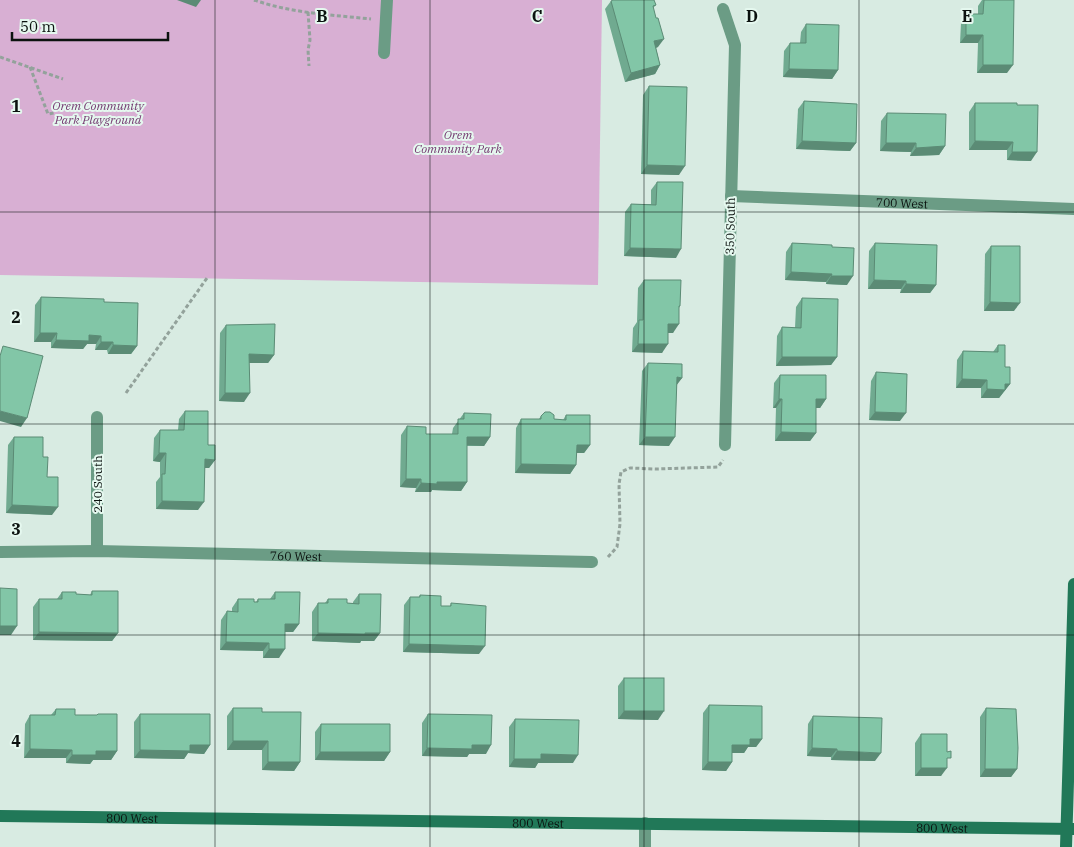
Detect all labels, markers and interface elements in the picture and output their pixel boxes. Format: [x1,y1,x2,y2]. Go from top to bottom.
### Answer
text: B [316,6,328,26]
text: C [532,6,542,26]
text: D [746,6,758,26]
text: E [962,6,972,26]
scale bar [12,10,169,42]
text: 50 m [20,17,56,36]
text: 1 [11,96,21,116]
park label: Orem Community Park Playground [52,98,145,127]
park label: Orem Community Park [414,127,502,156]
street label: 700 West [876,194,928,211]
street label: 350 South [722,197,738,255]
text: 2 [11,307,21,327]
street label: 240 South [90,455,105,513]
text: 3 [11,519,21,539]
street label: 760 West [270,547,322,563]
text: 4 [11,731,21,751]
street label: 800 West [106,810,158,825]
street label: 800 West [512,815,564,830]
street label: 800 West [916,820,968,835]

